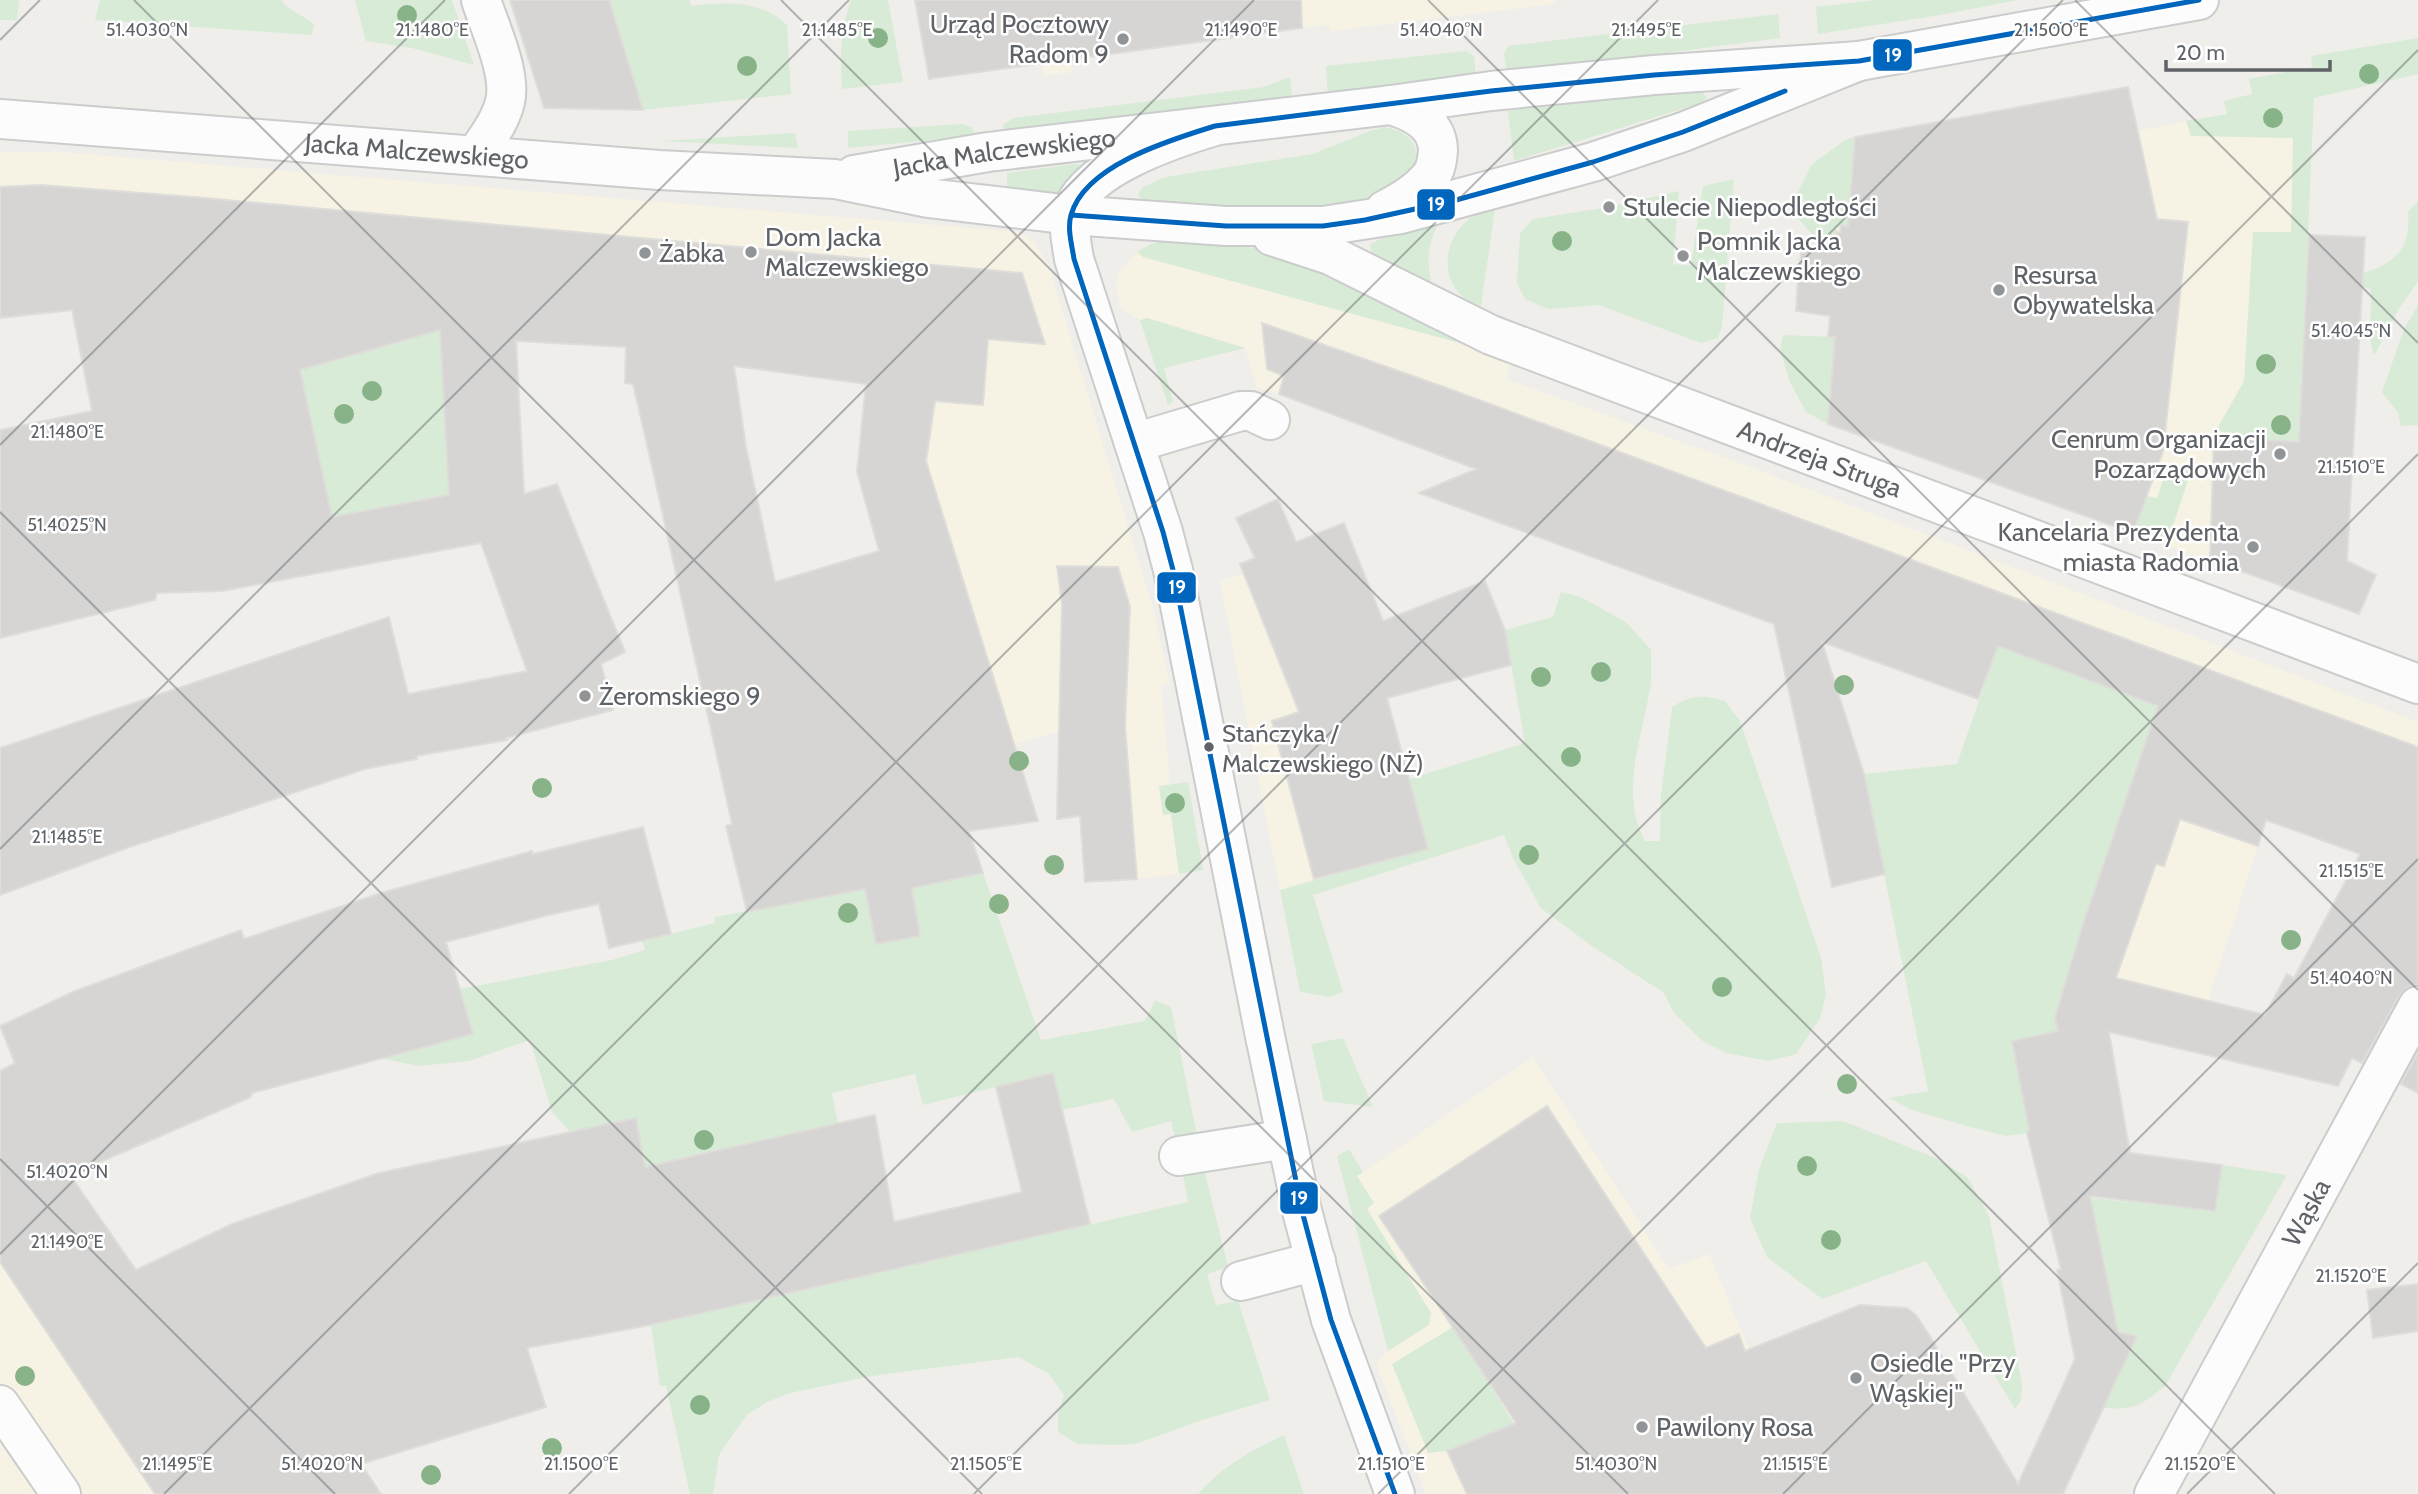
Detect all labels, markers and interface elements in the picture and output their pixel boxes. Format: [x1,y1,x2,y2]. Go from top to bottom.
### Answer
place label: Urząd Pocztowy Radom 9 [930,8,1109,70]
text: 51.4030°N [106,19,188,41]
text: 21.1480°E [395,19,469,41]
text: 21.1485°E [802,19,872,41]
text: 21.1490°E [1204,19,1278,41]
text: 51.4040°N [1399,19,1483,41]
text: 21.1495°E [1611,19,1681,41]
text: 21.1500°E [2014,19,2088,41]
scale bar [2166,28,2330,72]
marker: Urząd Pocztowy Radom 9 [1115,31,1131,47]
line badge: 19 [1872,38,1913,72]
text: 20 m [2176,40,2225,65]
text: 19 [1884,44,1902,67]
street label: Jacka Malczewskiego [889,121,1117,184]
street label: Jacka Malczewskiego [303,127,530,176]
line badge: 19 [1416,188,1456,221]
place label: Stulecie Niepodległości [1623,191,1877,223]
text: 19 [1427,193,1445,216]
marker: Stulecie Niepodległości [1601,199,1617,215]
place label: Dom Jacka Malczewskiego [765,221,929,283]
place label: Pomnik Jacka Malczewskiego [1697,225,1861,287]
place label: Żabka [659,237,725,269]
marker: Dom Jacka Malczewskiego [743,244,759,260]
marker: Żabka [637,245,653,261]
marker: Pomnik Jacka Malczewskiego [1675,248,1691,264]
place label: Resursa Obywatelska [2013,259,2154,321]
marker: Resursa Obywatelska [1991,282,2007,298]
text: 51.4045°N [2311,320,2391,342]
street label: Andrzeja Struga [1733,413,1907,504]
text: 21.1480°E [30,421,104,443]
place label: Cenrum Organizacji Pozarządowych [2051,423,2266,485]
marker: Cenrum Organizacji Pozarządowych [2272,446,2288,462]
text: 21.1510°E [2317,456,2385,478]
text: 51.4025°N [27,514,107,536]
place label: Kancelaria Prezydenta miasta Radomia [1997,516,2240,578]
marker: Kancelaria Prezydenta miasta Radomia [2245,539,2261,555]
line badge: 19 [1156,571,1197,604]
text: 19 [1168,576,1186,599]
place label: Żeromskiego 9 [599,680,761,712]
marker: Żeromskiego 9 [577,688,593,704]
place label: Stańczyka / Malczewskiego (NŻ) [1222,719,1423,778]
marker: Stańczyka / Malczewskiego (NŻ) [1202,740,1216,754]
text: 21.1485°E [32,826,102,848]
text: 21.1515°E [2318,860,2384,882]
text: 51.4040°N [2309,967,2393,989]
text: 51.4020°N [26,1161,108,1183]
street label: Wąska [2275,1173,2338,1252]
line badge: 19 [1279,1181,1319,1215]
text: 19 [1290,1187,1308,1210]
text: 21.1490°E [30,1231,104,1253]
text: 21.1520°E [2315,1265,2387,1287]
place label: Osiedle "Przy Wąskiej" [1870,1347,2016,1409]
marker: Osiedle "Przy Wąskiej" [1848,1370,1864,1386]
place label: Pawilony Rosa [1656,1411,1814,1443]
marker: Pawilony Rosa [1634,1419,1650,1435]
text: 21.1495°E [142,1453,212,1475]
text: 51.4020°N [281,1453,363,1475]
text: 21.1500°E [544,1453,618,1475]
text: 21.1505°E [950,1453,1022,1475]
text: 21.1510°E [1357,1453,1425,1475]
text: 51.4030°N [1575,1453,1657,1475]
text: 21.1515°E [1762,1453,1828,1475]
text: 21.1520°E [2164,1453,2236,1475]

